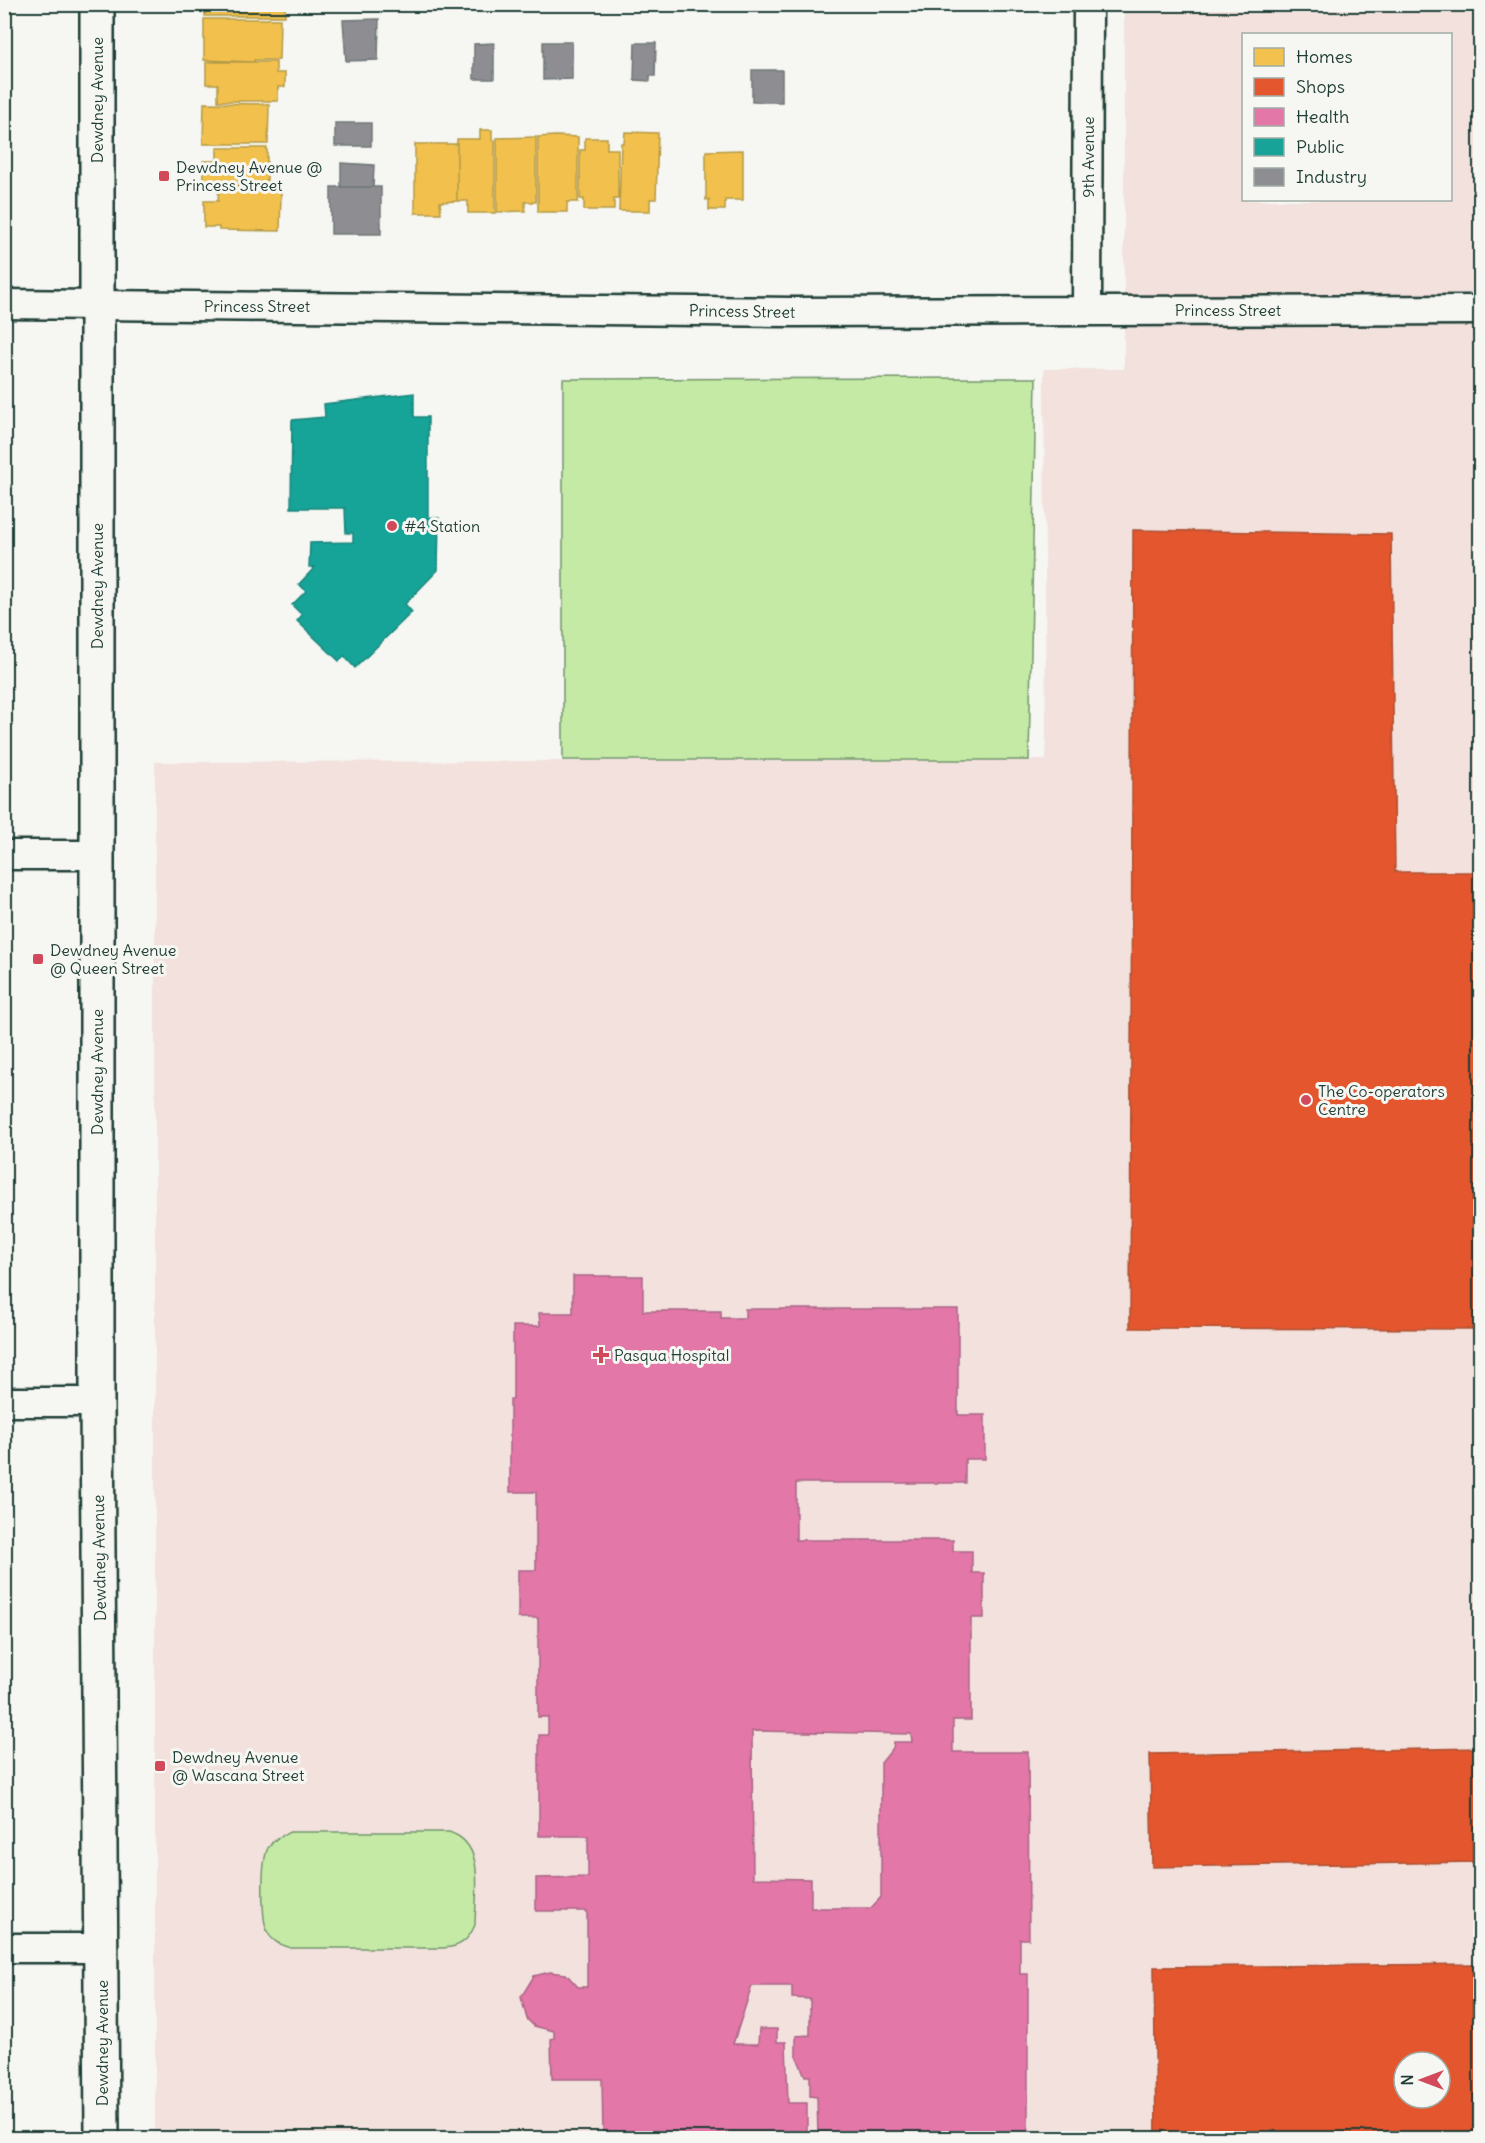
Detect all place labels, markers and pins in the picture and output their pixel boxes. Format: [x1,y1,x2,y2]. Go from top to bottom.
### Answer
place label: Dewdney Avenue @ Princess Street [176,157,322,195]
marker: Dewdney Avenue @ Princess Street [157,169,171,183]
place label: #4 Station [404,516,480,536]
marker: #4 Station [385,519,399,533]
place label: Dewdney Avenue @ Queen Street [50,940,176,978]
marker: Dewdney Avenue @ Queen Street [31,952,45,966]
place label: The Co-operators Centre [1318,1081,1445,1119]
marker: The Co-operators Centre [1299,1093,1313,1107]
place label: Pasqua Hospital [614,1345,729,1365]
marker: Pasqua Hospital [592,1346,610,1364]
place label: Dewdney Avenue @ Wascana Street [172,1747,305,1785]
marker: Dewdney Avenue @ Wascana Street [153,1759,167,1773]

